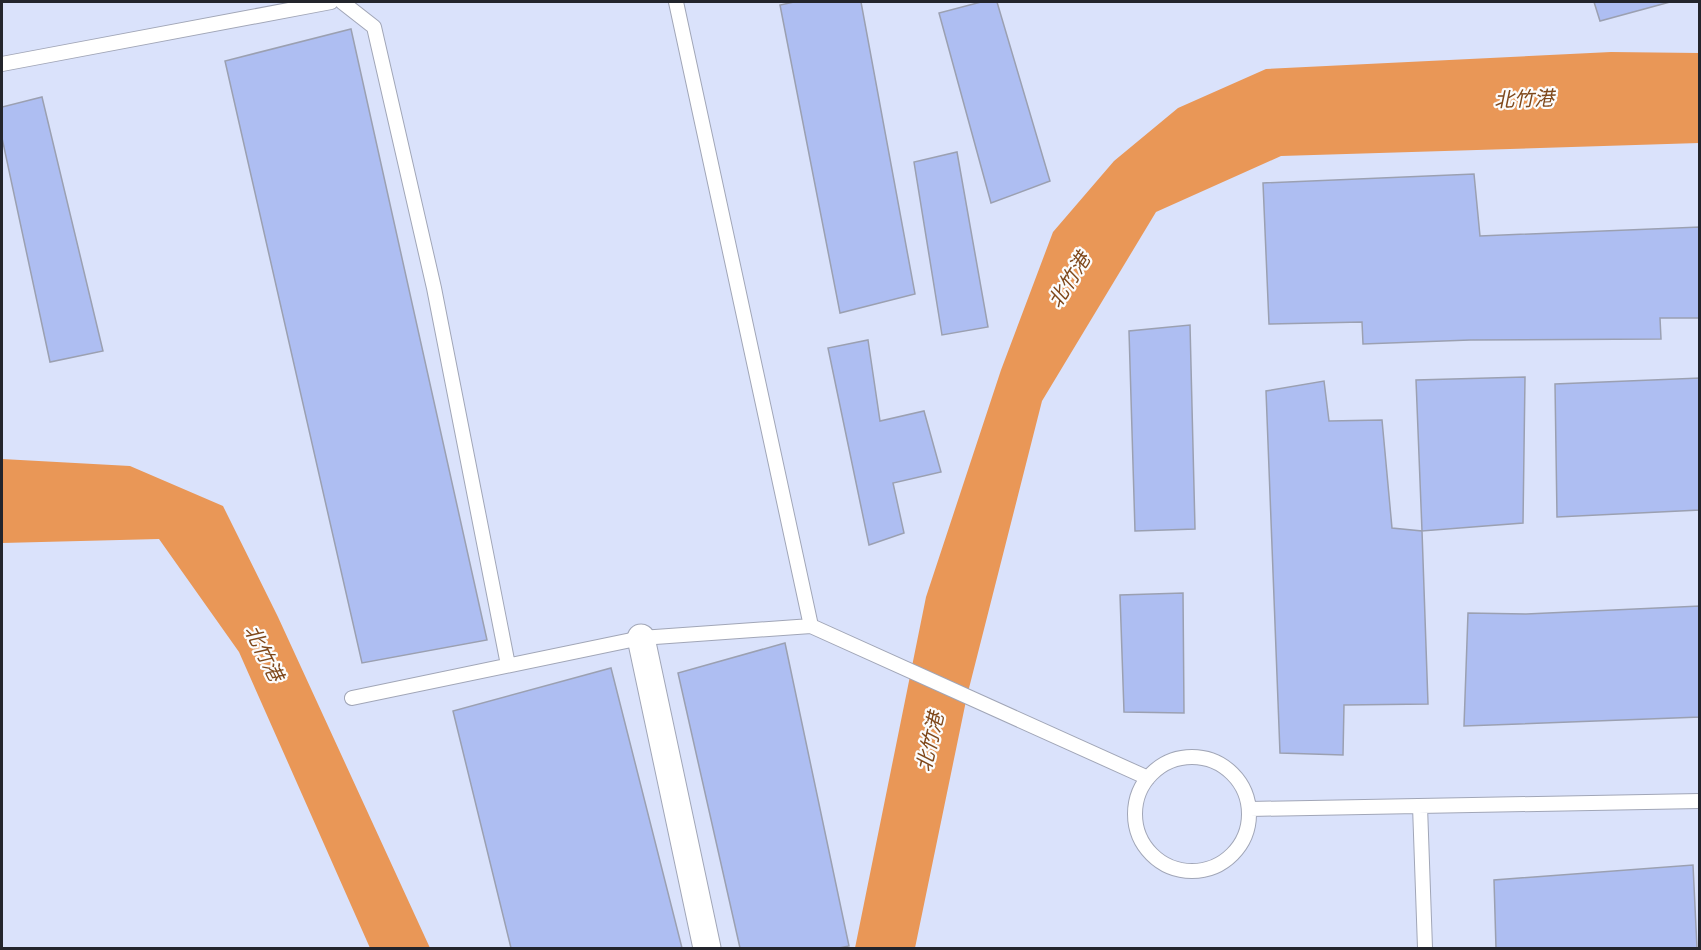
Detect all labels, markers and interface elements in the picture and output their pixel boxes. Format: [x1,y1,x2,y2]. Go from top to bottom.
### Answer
water label: 北竹港 [1494,86,1557,112]
water label: 北竹港 [1043,246,1097,312]
water label: 北竹港 [240,621,290,688]
water label: 北竹港 [912,707,949,774]

